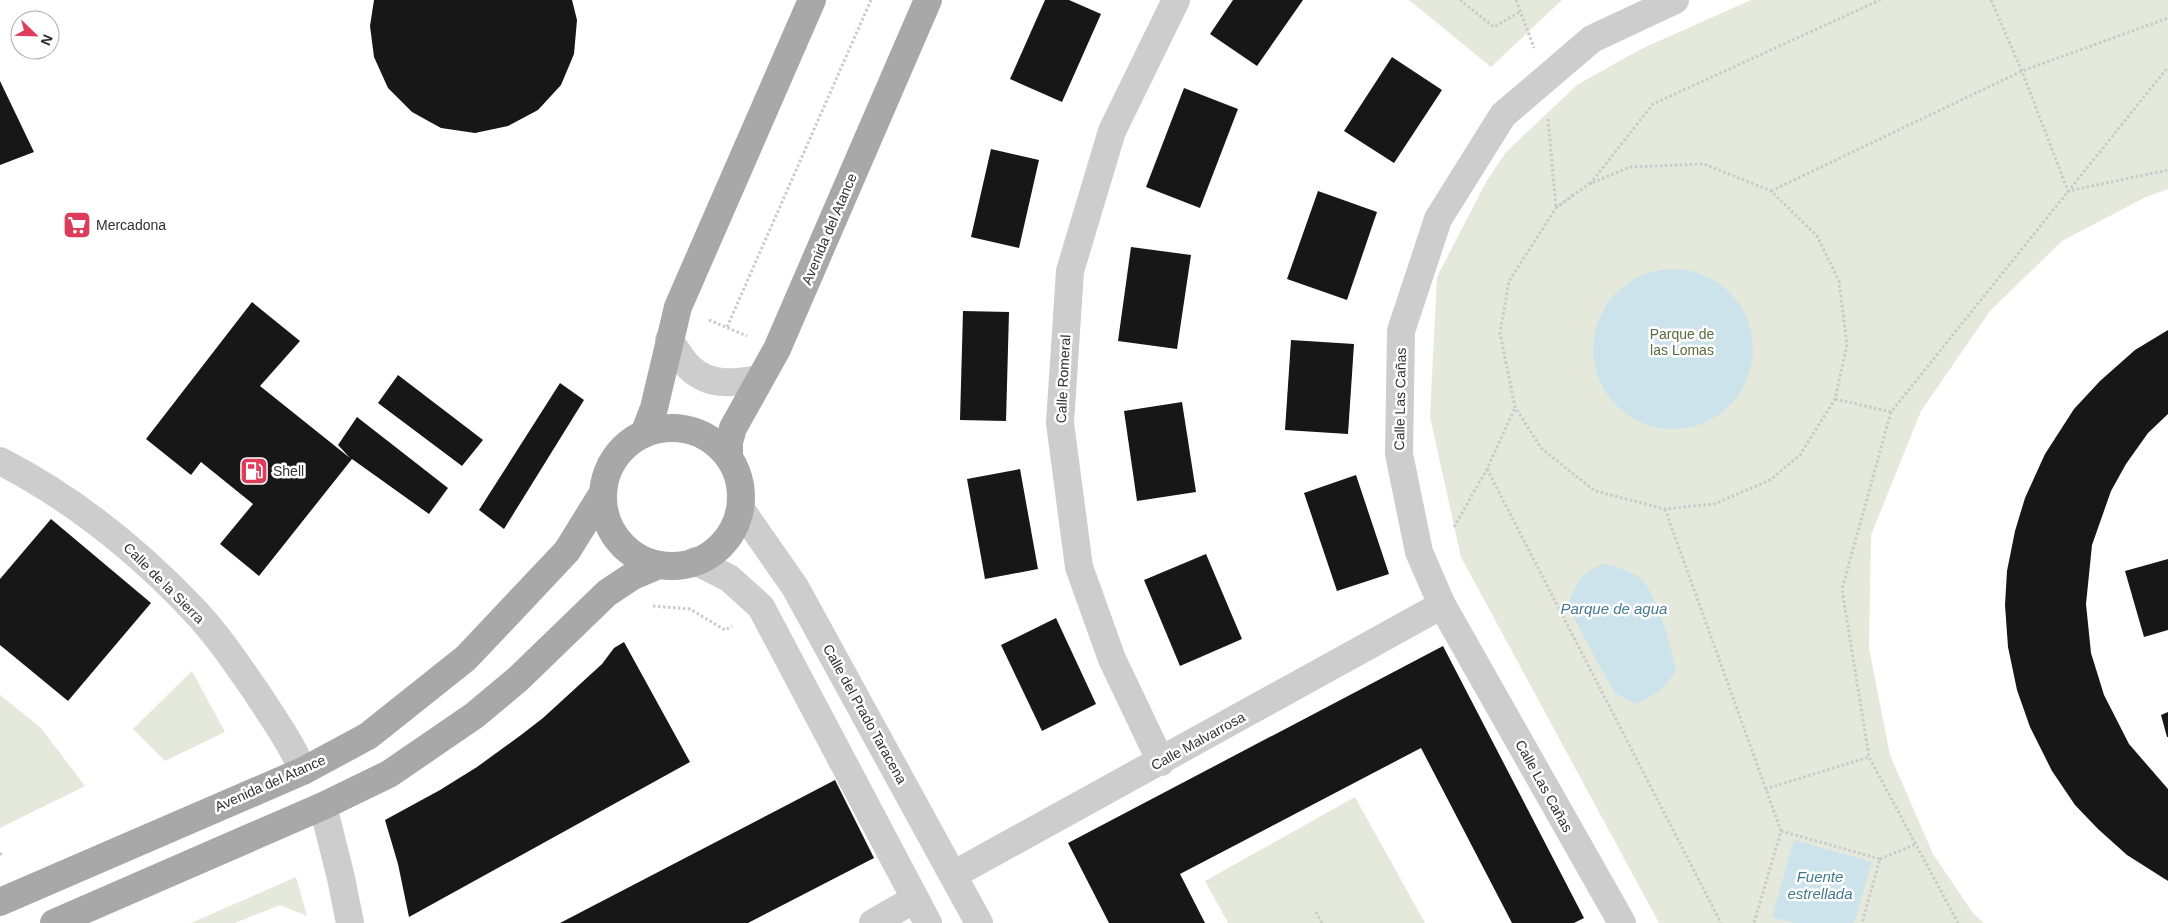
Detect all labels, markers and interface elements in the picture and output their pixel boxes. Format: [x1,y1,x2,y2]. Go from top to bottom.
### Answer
north arrow [10,10,60,60]
text: N [38,32,56,48]
street label: Avenida del Atance [798,171,860,287]
supermarket icon: Mercadona [62,210,92,240]
place label: Mercadona [96,217,166,233]
park label: Parque de las Lomas [1650,326,1715,358]
street label: Calle Romeral [1053,334,1073,424]
street label: Calle Las Cañas [1391,348,1409,450]
fuel station icon: Shell [239,456,269,486]
place label: Shell [273,463,304,479]
street label: Calle de la Sierra [120,539,208,627]
water label: Parque de agua [1561,600,1667,617]
street label: Calle del Prado Taracena [820,641,910,787]
street label: Calle Malvarrosa [1148,708,1248,773]
street label: Calle Las Cañas [1512,737,1576,835]
street label: Avenida del Atance [212,751,328,815]
water label: Fuente estrellada [1787,868,1853,902]

